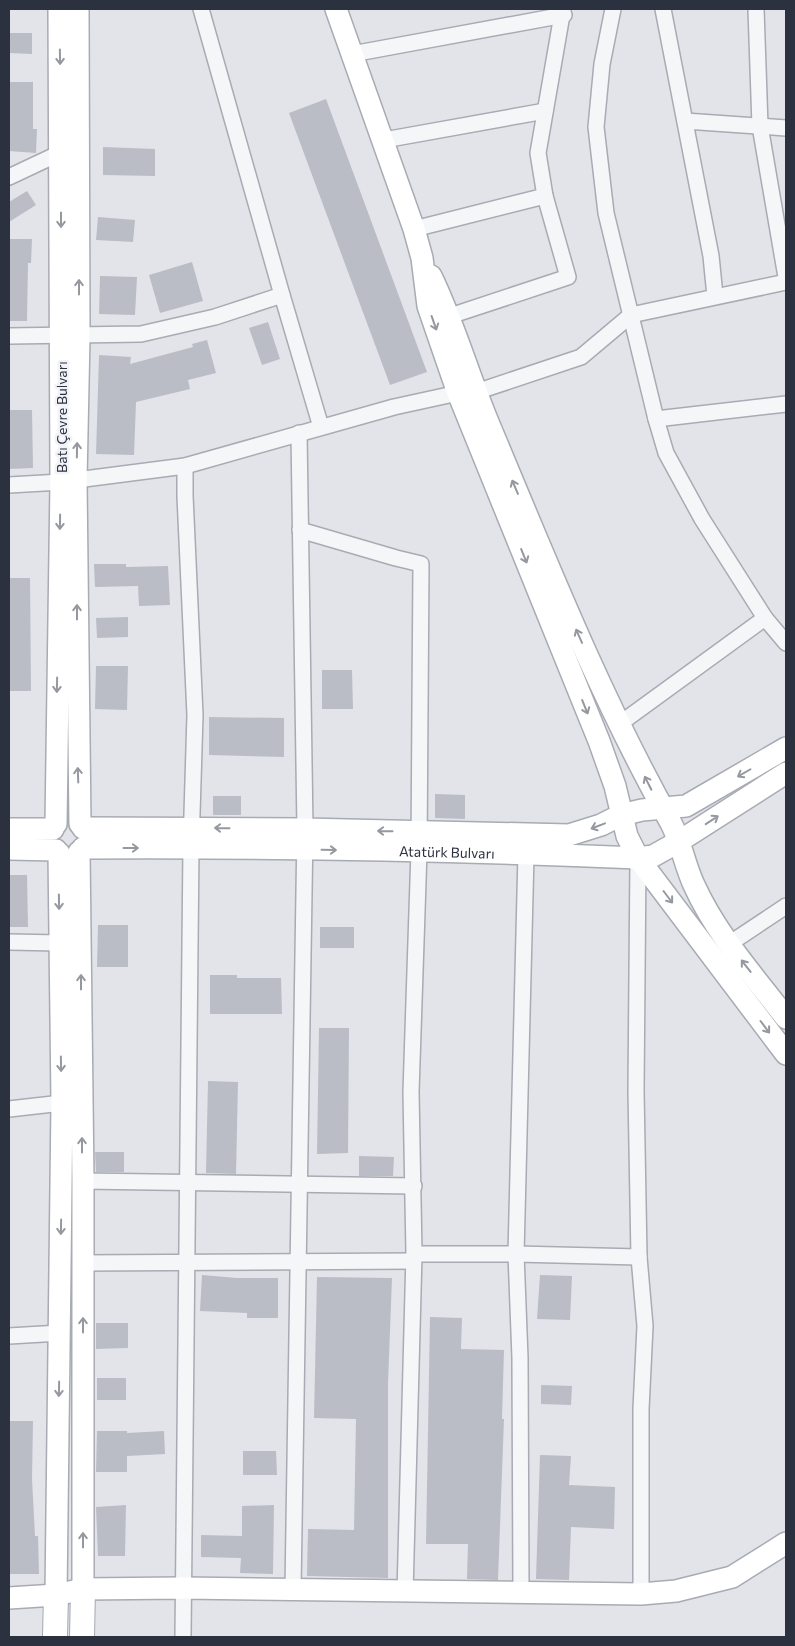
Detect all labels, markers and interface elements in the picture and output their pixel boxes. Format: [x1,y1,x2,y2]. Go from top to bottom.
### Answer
one-way arrow [55,49,65,65]
one-way arrow [56,212,66,228]
one-way arrow [74,280,84,296]
one-way arrow [430,315,439,330]
street label: Batı Çevre Bulvarı [53,361,70,473]
one-way arrow [72,442,82,458]
one-way arrow [510,480,520,495]
one-way arrow [56,514,65,530]
one-way arrow [520,548,530,563]
one-way arrow [72,605,82,621]
one-way arrow [573,629,583,644]
one-way arrow [52,676,62,693]
one-way arrow [581,699,590,714]
one-way arrow [73,767,83,784]
one-way arrow [738,768,752,778]
one-way arrow [643,776,653,791]
one-way arrow [704,815,718,825]
one-way arrow [591,822,606,831]
one-way arrow [214,823,230,833]
one-way arrow [377,826,393,836]
street label: Atatürk Bulvarı [399,842,495,861]
one-way arrow [123,843,139,853]
one-way arrow [320,845,337,855]
one-way arrow [662,890,673,903]
one-way arrow [54,894,64,910]
one-way arrow [741,959,751,973]
one-way arrow [76,975,86,991]
one-way arrow [760,1020,770,1034]
one-way arrow [56,1056,66,1072]
one-way arrow [78,1137,87,1153]
one-way arrow [56,1218,66,1235]
one-way arrow [78,1317,88,1334]
one-way arrow [54,1381,64,1397]
one-way arrow [78,1532,88,1548]

